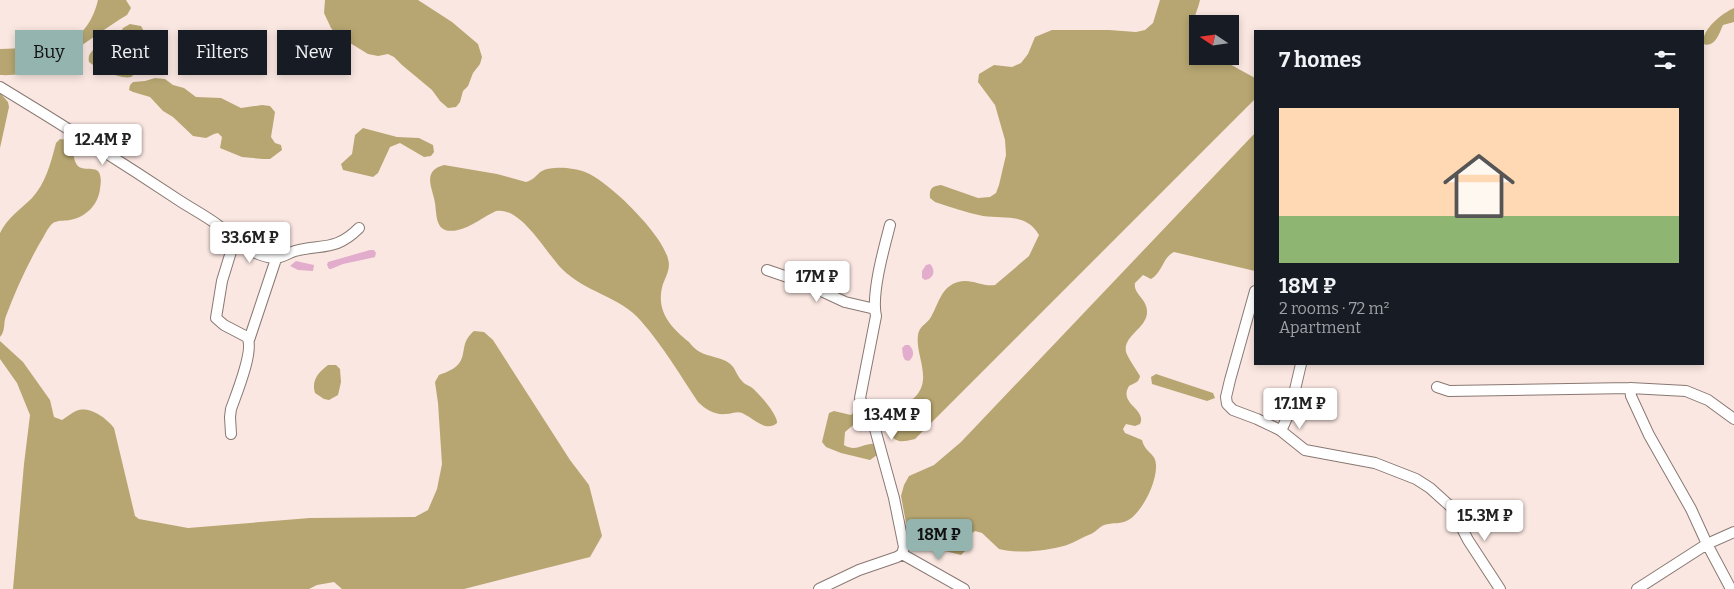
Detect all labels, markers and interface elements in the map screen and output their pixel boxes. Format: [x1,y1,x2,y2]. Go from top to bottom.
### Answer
north arrow [1189,15,1239,65]
map controls [1189,15,1239,65]
chip: Buy [15,30,83,75]
chip: Rent [93,30,168,75]
chip: Filters [178,30,267,75]
chip: New [277,30,351,75]
icon: filters [1651,46,1679,74]
text: 7 homes [1279,47,1361,73]
pin: 12.4M ₽ [57,124,149,166]
text: 12.4M ₽ [75,130,131,149]
icon: home [1434,141,1524,231]
pin: 33.6M ₽ [204,222,296,264]
text: 33.6M ₽ [221,228,279,247]
pin: 17M ₽ [782,260,852,303]
text: 17M ₽ [796,267,838,286]
text: 18M ₽ [1279,273,1336,299]
text: 2 rooms · 72 m² [1279,299,1389,318]
text: Apartment [1279,318,1361,337]
pin: 17.1M ₽ [1254,388,1346,430]
text: 17.1M ₽ [1274,394,1326,413]
pin: 13.4M ₽ [846,398,938,441]
text: 13.4M ₽ [864,405,920,424]
pin: 15.3M ₽ [1439,500,1531,542]
text: 15.3M ₽ [1457,506,1513,525]
pin: 18M ₽ [904,518,974,561]
text: 18M ₽ [917,525,961,544]

